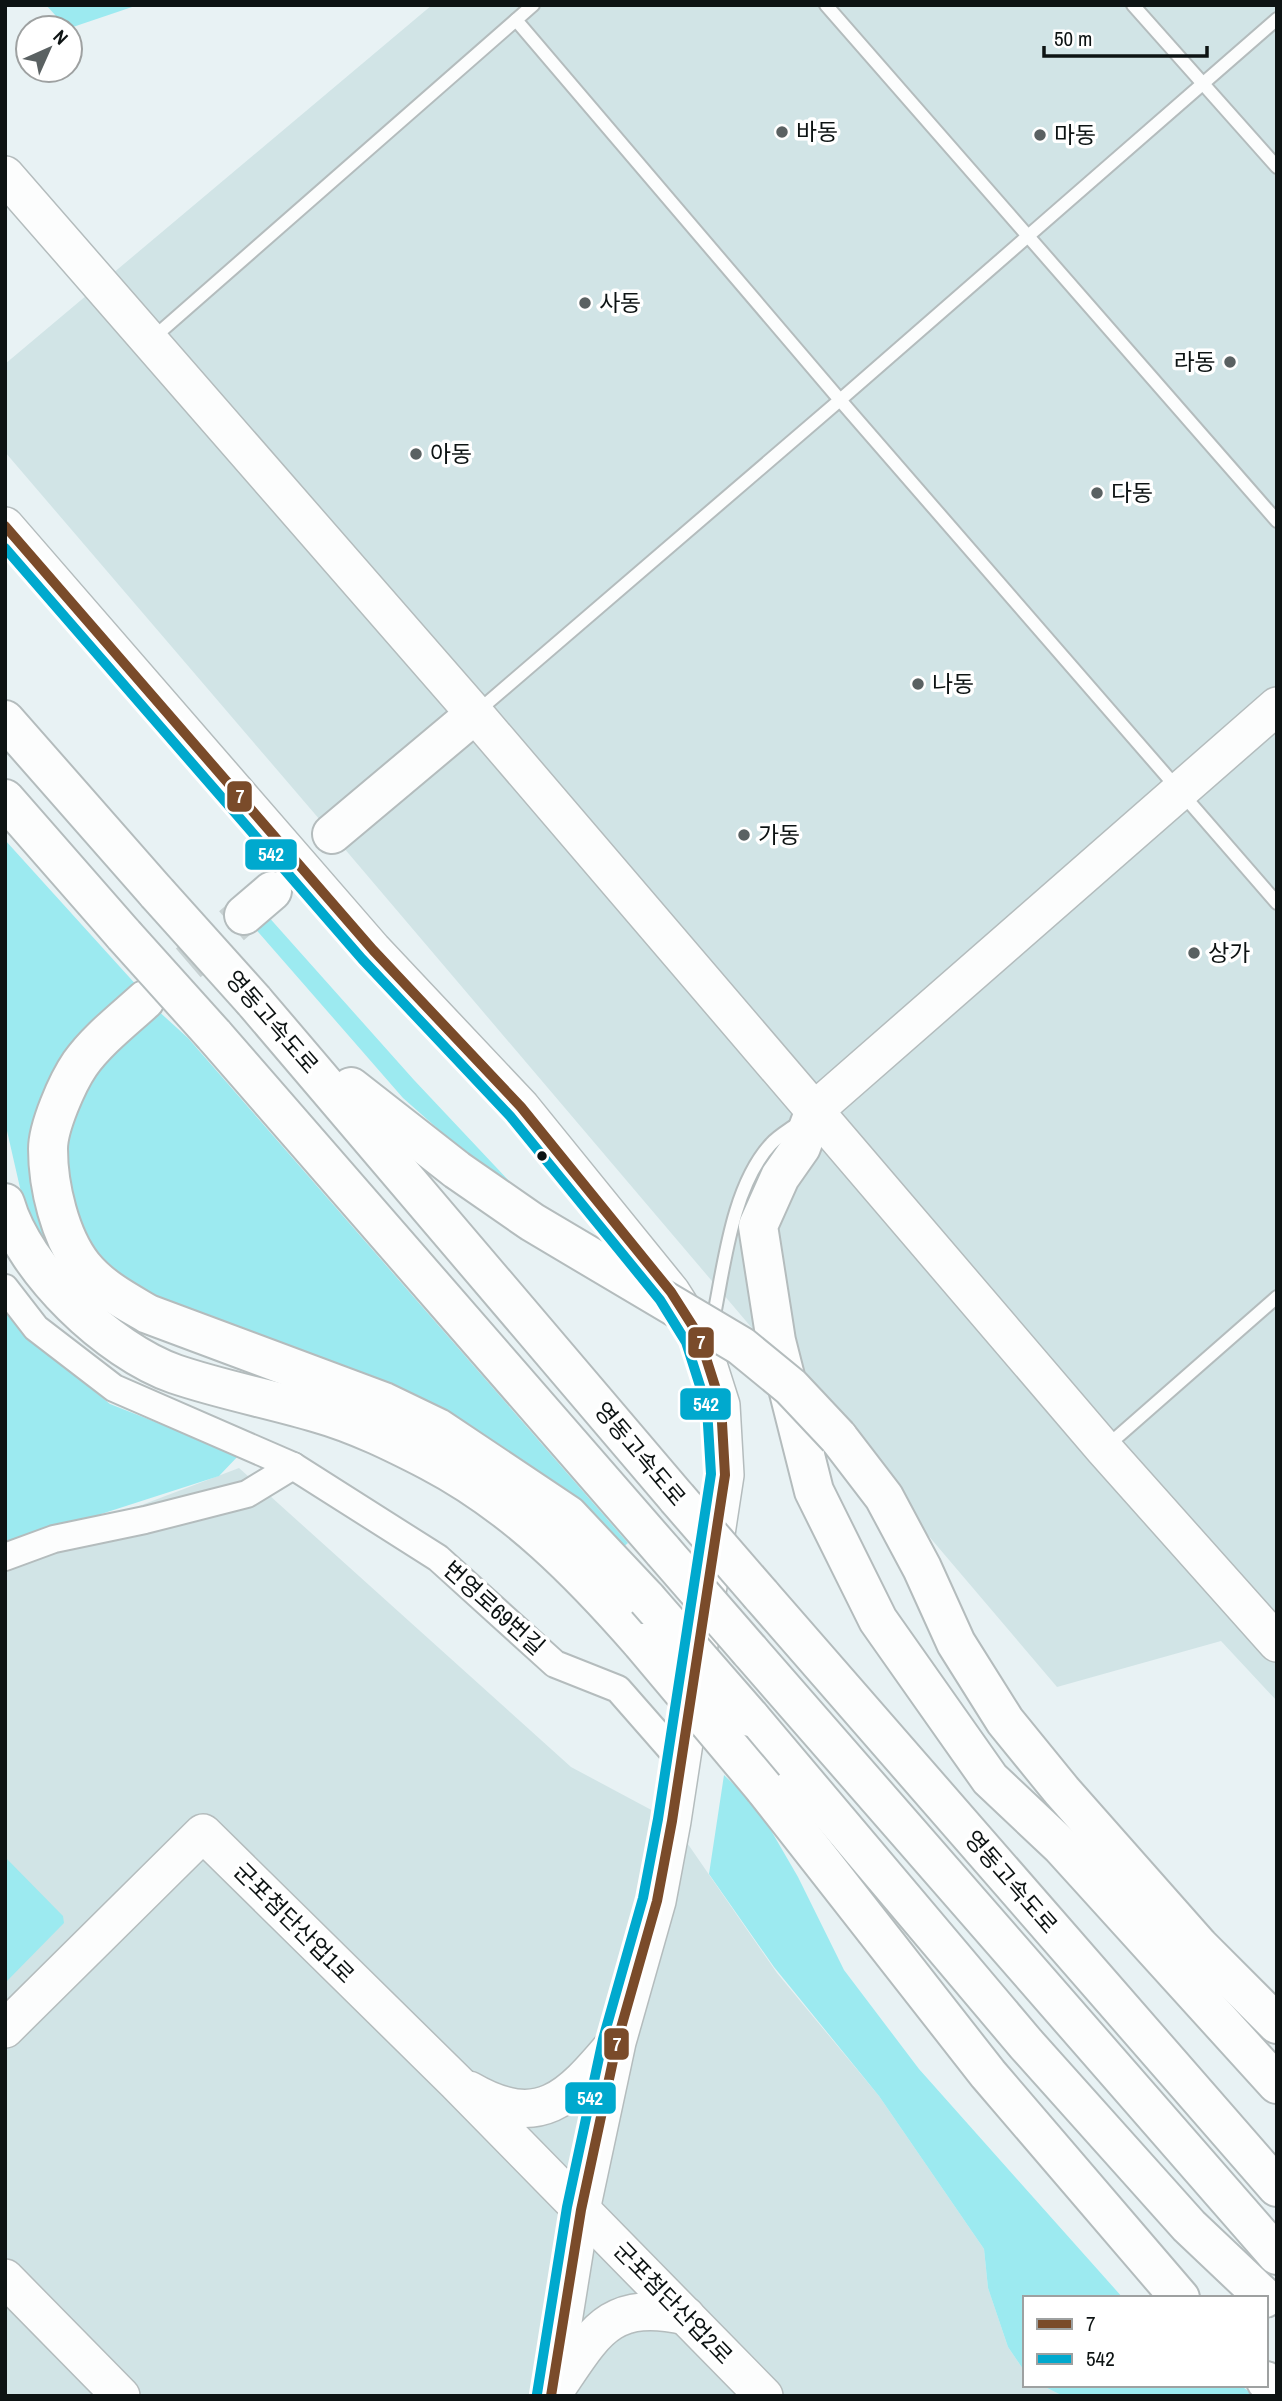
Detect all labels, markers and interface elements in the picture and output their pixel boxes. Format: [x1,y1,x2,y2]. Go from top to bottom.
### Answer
north arrow [14,14,84,84]
scale bar [1044,14,1207,58]
text: N [48,24,74,50]
text: 50 m [1054,24,1092,53]
place label: 바동 [796,116,838,147]
place label: 마동 [1054,119,1096,150]
marker: 바동 [774,124,790,140]
marker: 마동 [1032,127,1048,143]
place label: 사동 [599,287,641,318]
marker: 사동 [577,295,593,311]
place label: 라동 [1174,346,1216,377]
marker: 라동 [1222,354,1238,370]
place label: 아동 [430,438,472,469]
marker: 아동 [408,446,424,462]
place label: 다동 [1111,477,1153,508]
marker: 다동 [1089,485,1105,501]
place label: 나동 [932,668,974,699]
marker: 나동 [910,676,926,692]
line badge: 7 [226,780,253,813]
text: 7 [236,783,245,809]
place label: 가동 [758,819,800,850]
marker: 가동 [736,827,752,843]
line badge: 542 [244,838,298,871]
text: 542 [258,841,284,867]
place label: 상가 [1208,937,1250,968]
marker: 상가 [1186,945,1202,961]
street label: 영동고속도로 [219,964,326,1080]
unlabelled marker [535,1149,549,1163]
line badge: 7 [687,1326,715,1359]
text: 7 [697,1329,706,1355]
line badge: 542 [679,1387,732,1421]
text: 542 [693,1391,719,1417]
street label: 영동고속도로 [588,1395,693,1512]
street label: 번영로69번길 [437,1554,552,1662]
street label: 영동고속도로 [958,1824,1065,1940]
street label: 군포첨단산업1로 [227,1856,361,1990]
line badge: 7 [603,2027,630,2061]
text: 7 [613,2031,622,2057]
line badge: 542 [564,2081,617,2115]
text: 542 [577,2085,603,2111]
street label: 군포첨단산업2로 [607,2235,740,2370]
legend [1023,2296,1268,2387]
text: 7 [1086,2309,1096,2338]
text: 542 [1086,2344,1115,2373]

